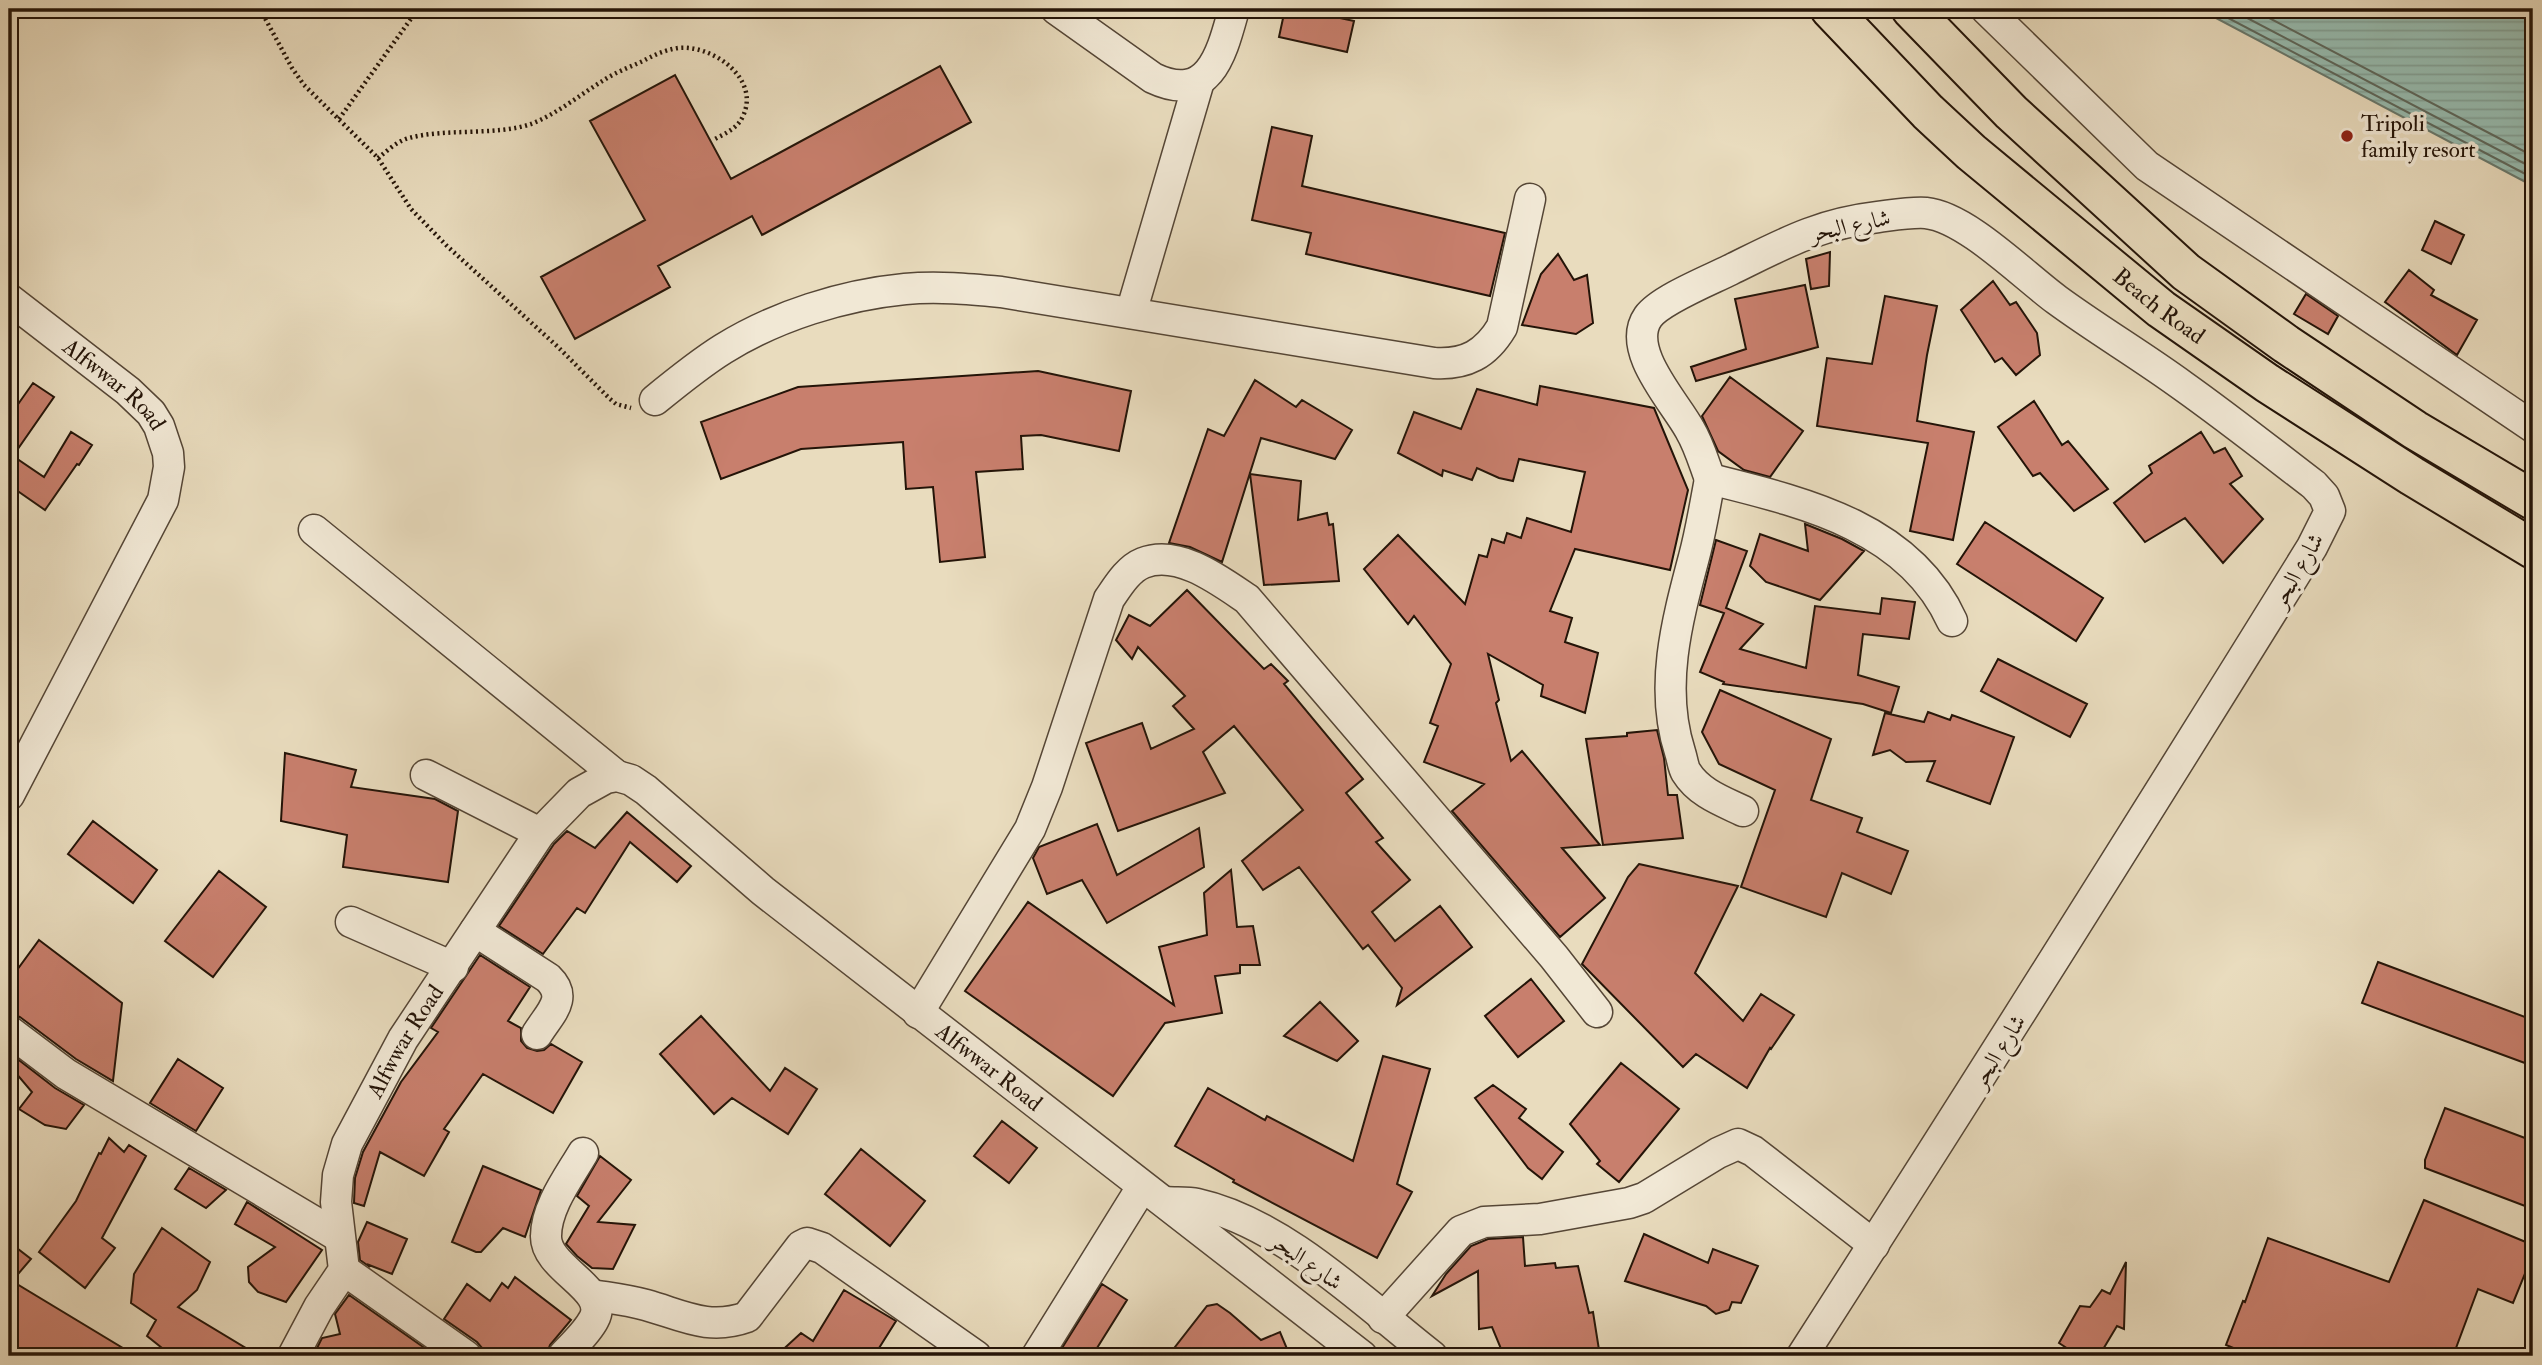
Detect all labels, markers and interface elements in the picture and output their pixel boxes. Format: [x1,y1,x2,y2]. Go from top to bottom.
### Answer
place label: Tripoli family resort [2361,109,2476,164]
marker: Tripoli family resort [2339,128,2355,144]
street label: شارع البحر [1805,203,1894,253]
street label: Beach Road [2107,262,2211,350]
street label: Alfwwar Road [56,332,172,436]
street label: شارع البحر [2264,528,2335,617]
street label: Alfwwar Road [360,979,450,1104]
street label: شارع البحر [1964,1009,2037,1098]
street label: Alfwwar Road [929,1016,1048,1118]
street label: شارع البحر [1261,1225,1348,1301]

